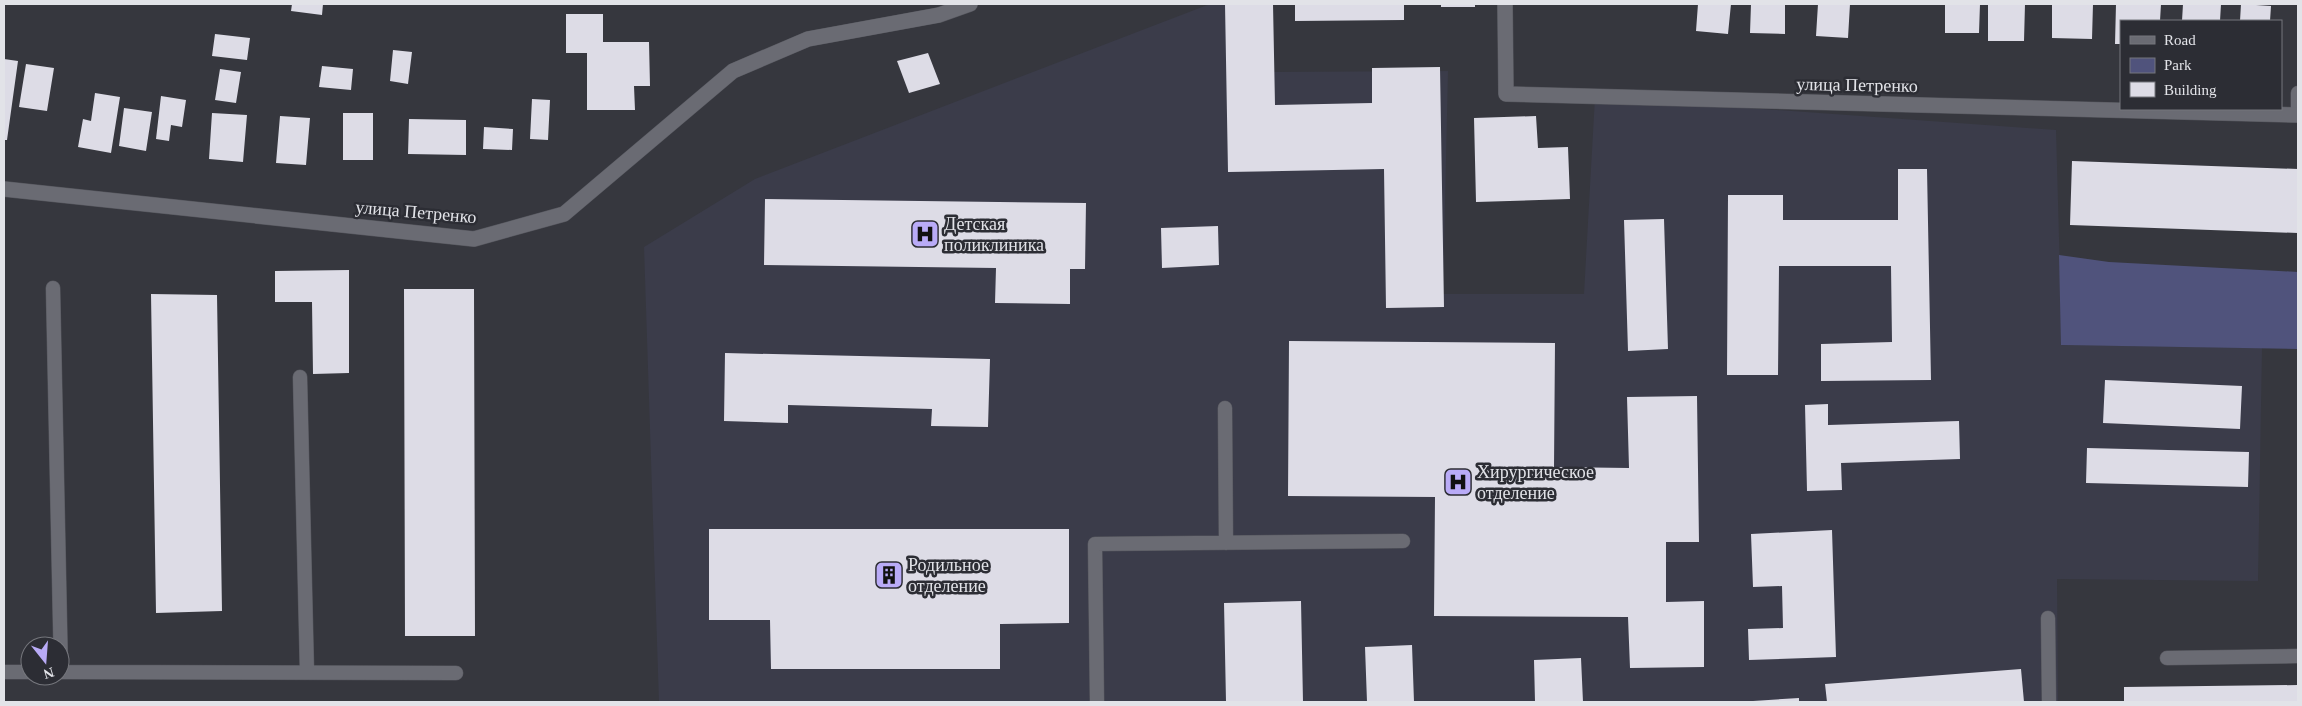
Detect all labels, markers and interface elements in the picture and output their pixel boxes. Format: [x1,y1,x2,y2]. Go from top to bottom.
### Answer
legend [2120,20,2282,110]
text: Road [2164,32,2196,48]
text: Park [2164,57,2192,73]
street label: улица Петренко [1796,74,1918,96]
text: Building [2164,82,2217,98]
street label: улица Петренко [355,197,477,227]
place label: Детская поликлиника [944,214,1044,255]
hospital icon: Детская поликлиника [910,219,940,249]
place label: Хирургическое отделение [1477,462,1594,503]
hospital icon: Хирургическое отделение [1443,467,1473,497]
place label: Родильное отделение [908,555,989,596]
building icon: Родильное отделение [874,560,904,590]
north arrow [20,636,70,686]
text: N [42,664,56,682]

